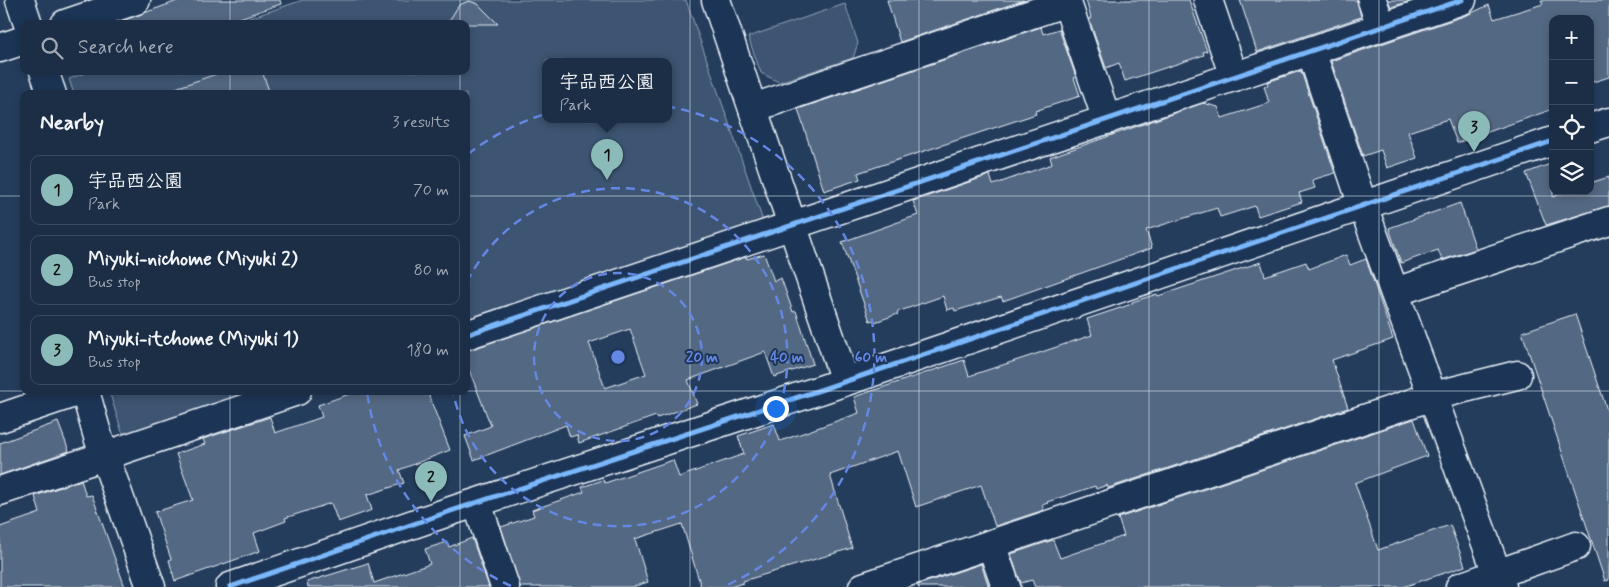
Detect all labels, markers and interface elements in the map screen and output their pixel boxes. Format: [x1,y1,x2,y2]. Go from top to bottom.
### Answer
map controls [1549,15,1594,195]
button: + [1549,15,1594,60]
search box [20,20,470,75]
icon: search [38,34,66,62]
text: Search here [78,35,174,60]
popup [542,58,672,123]
button: − [1549,60,1594,105]
text: 宇品西公園 [559,70,655,95]
text: Park [559,95,591,116]
button: locate [1549,105,1594,150]
text: Nearby [40,109,104,137]
pin: 3 [1458,111,1490,152]
text: 3 results [392,112,450,133]
pin: 1 [591,139,623,180]
button: layers [1549,150,1594,195]
text: 宇品西公園 [88,169,183,194]
text: 1 [53,180,61,201]
text: 70 m [413,180,449,201]
text: Park [88,194,120,215]
text: Miyuki-nichome (Miyuki 2) [88,247,297,272]
text: 2 [53,260,61,281]
text: 80 m [414,260,449,281]
text: Bus stop [88,272,141,293]
text: Miyuki-itchome (Miyuki 1) [88,327,298,352]
text: 3 [53,340,61,361]
text: 180 m [406,340,449,361]
centre of rings [609,348,627,366]
text: 20 m [686,348,718,368]
text: 40 m [770,348,804,368]
text: 60 m [855,348,887,368]
text: Bus stop [88,352,141,373]
your location [763,396,789,422]
pin: 2 [415,461,447,502]

